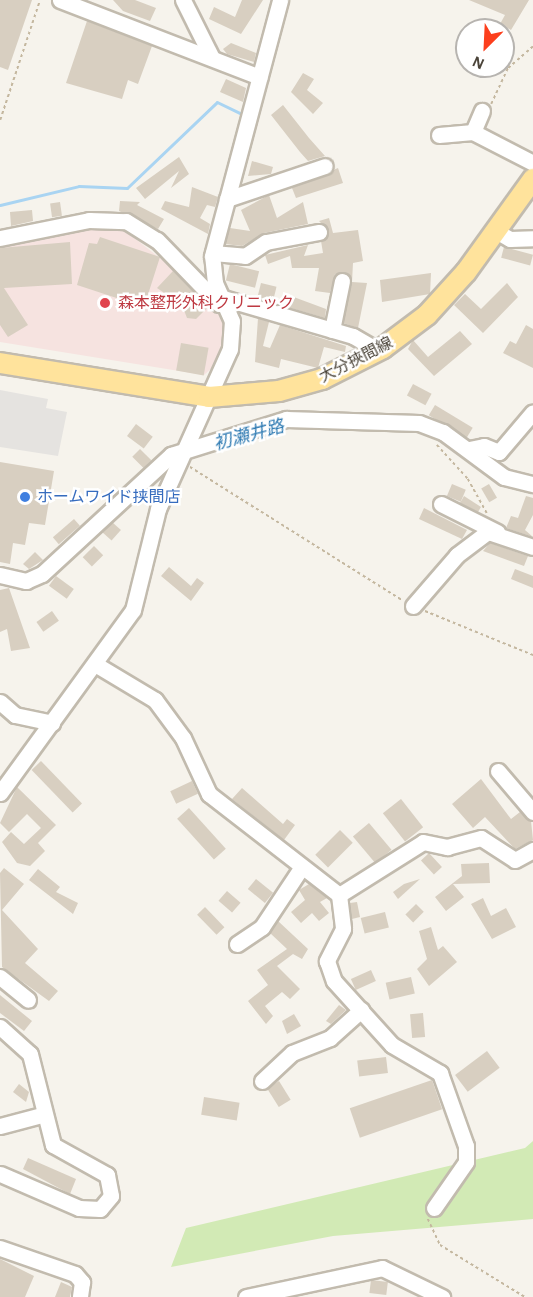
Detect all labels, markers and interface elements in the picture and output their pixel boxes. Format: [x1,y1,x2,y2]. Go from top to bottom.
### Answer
north arrow [455,18,515,78]
text: N [470,53,487,72]
place label: 森本整形外科クリニック [118,293,294,313]
marker: 森本整形外科クリニック [96,294,114,312]
street label: 大分挾間線 [316,333,396,387]
water label: 初瀬井路 [211,416,287,456]
place label: ホームワイド挟間店 [37,487,181,507]
marker: ホームワイド挟間店 [18,490,32,504]

